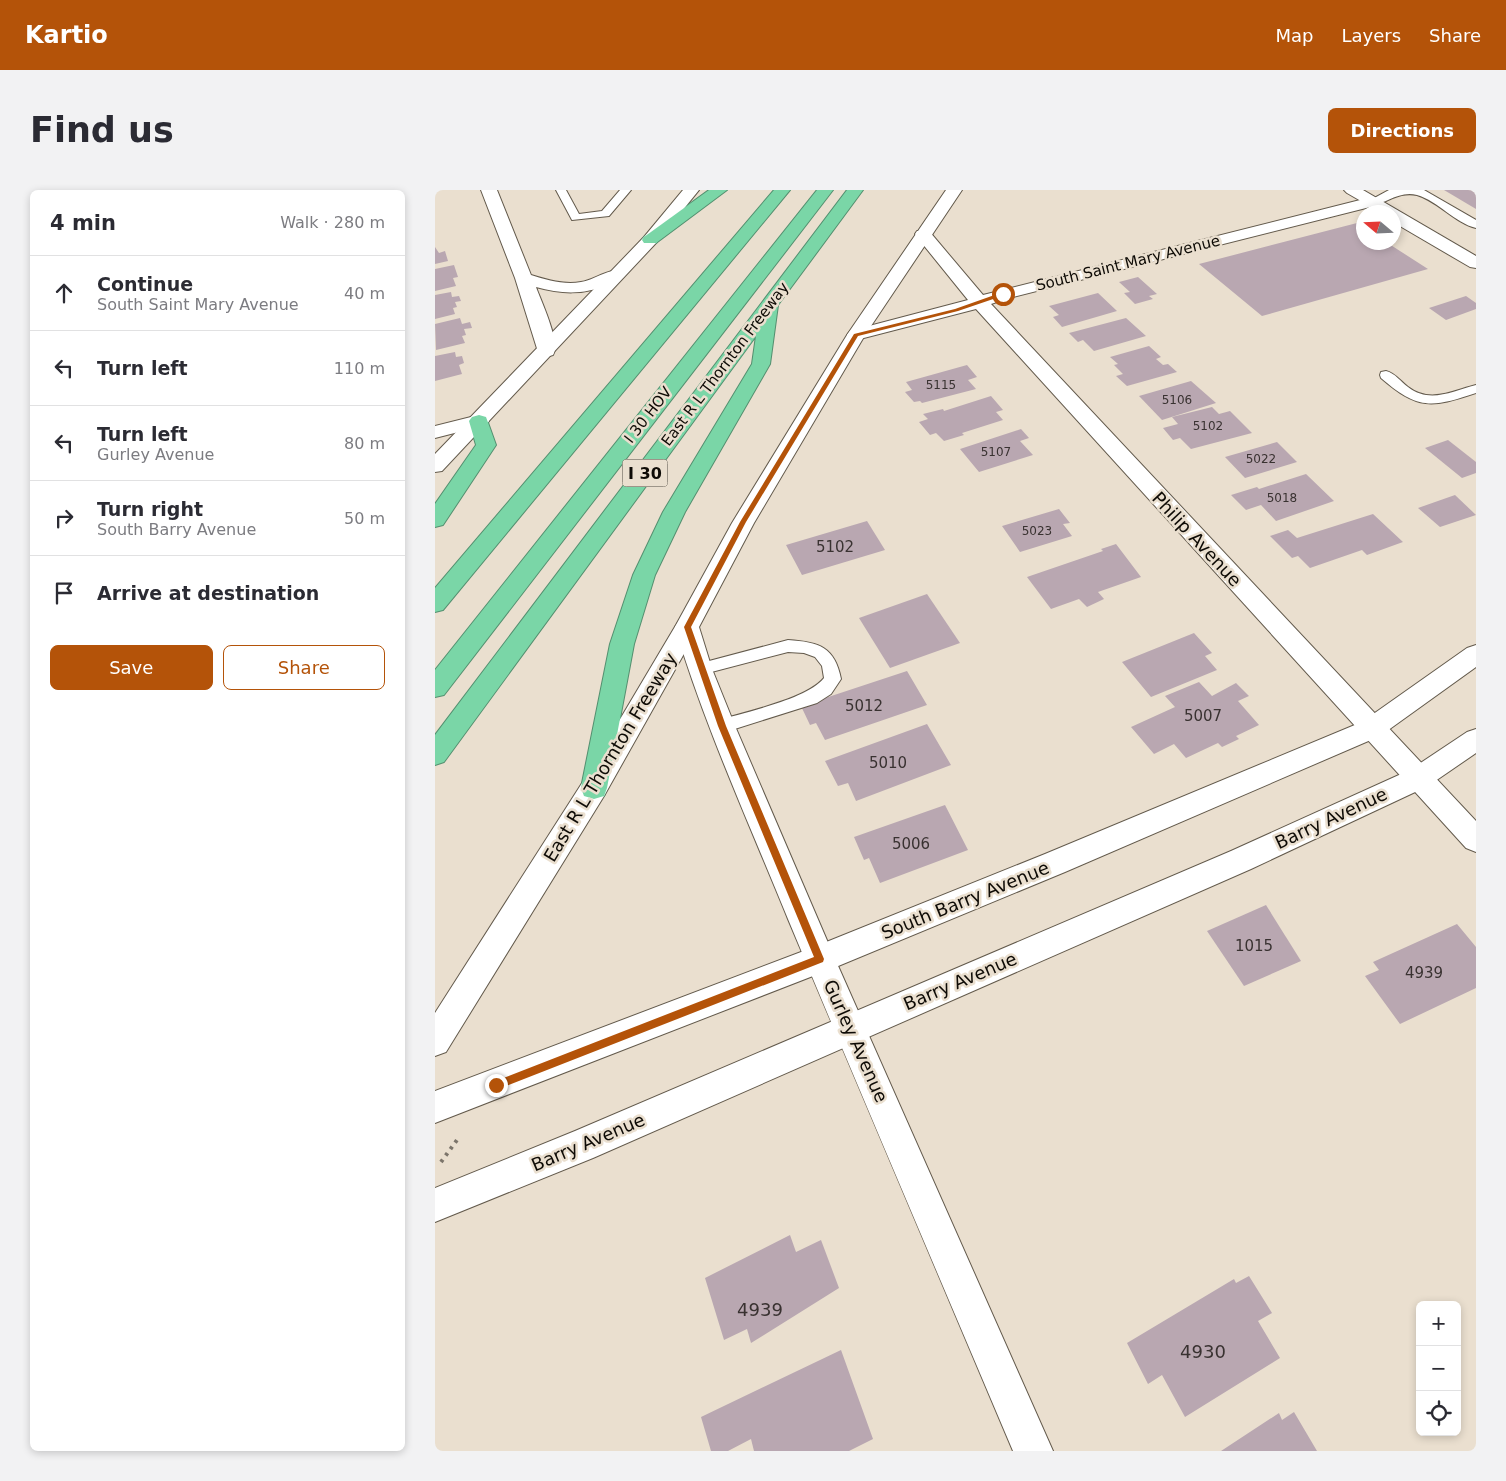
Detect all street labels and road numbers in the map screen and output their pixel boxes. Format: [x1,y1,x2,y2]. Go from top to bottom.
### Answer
street label: South Saint Mary Avenue [1034,231,1222,295]
street label: East R L Thornton Freeway [658,279,793,449]
street label: I 30 HOV [621,383,676,447]
road number: I 30 [623,460,667,486]
street label: Philip Avenue [1148,487,1246,591]
street label: East R L Thornton Freeway [539,648,681,865]
street label: Barry Avenue [1272,783,1390,853]
street label: South Barry Avenue [878,857,1052,943]
street label: Barry Avenue [900,948,1020,1014]
street label: Gurley Avenue [820,976,892,1106]
street label: Barry Avenue [528,1109,648,1175]

